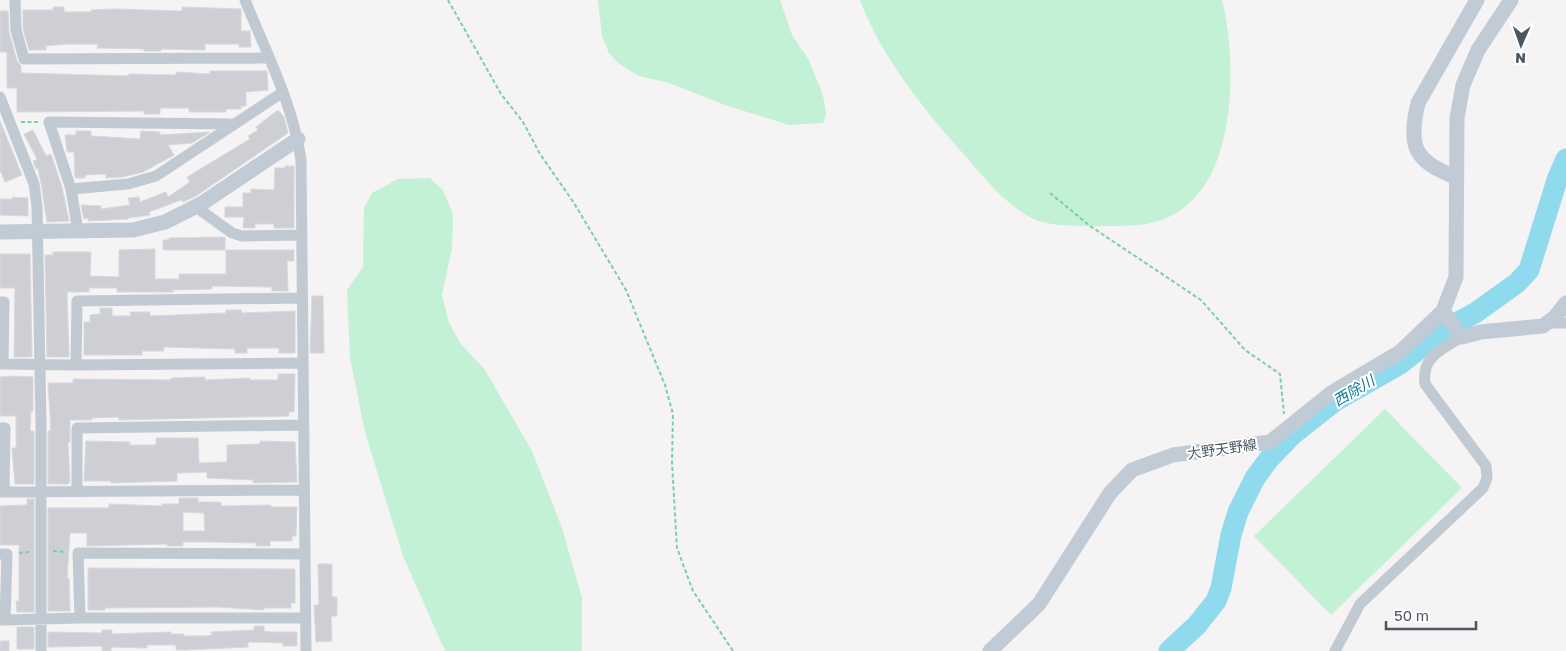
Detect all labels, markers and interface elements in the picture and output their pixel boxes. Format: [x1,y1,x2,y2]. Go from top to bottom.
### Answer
north arrow [1496,20,1546,70]
text: N [1515,50,1526,67]
water label: 西除川 [1330,370,1379,409]
street label: 大野天野線 [1186,435,1258,462]
scale bar [1386,598,1476,630]
text: 50 m [1394,606,1429,624]

